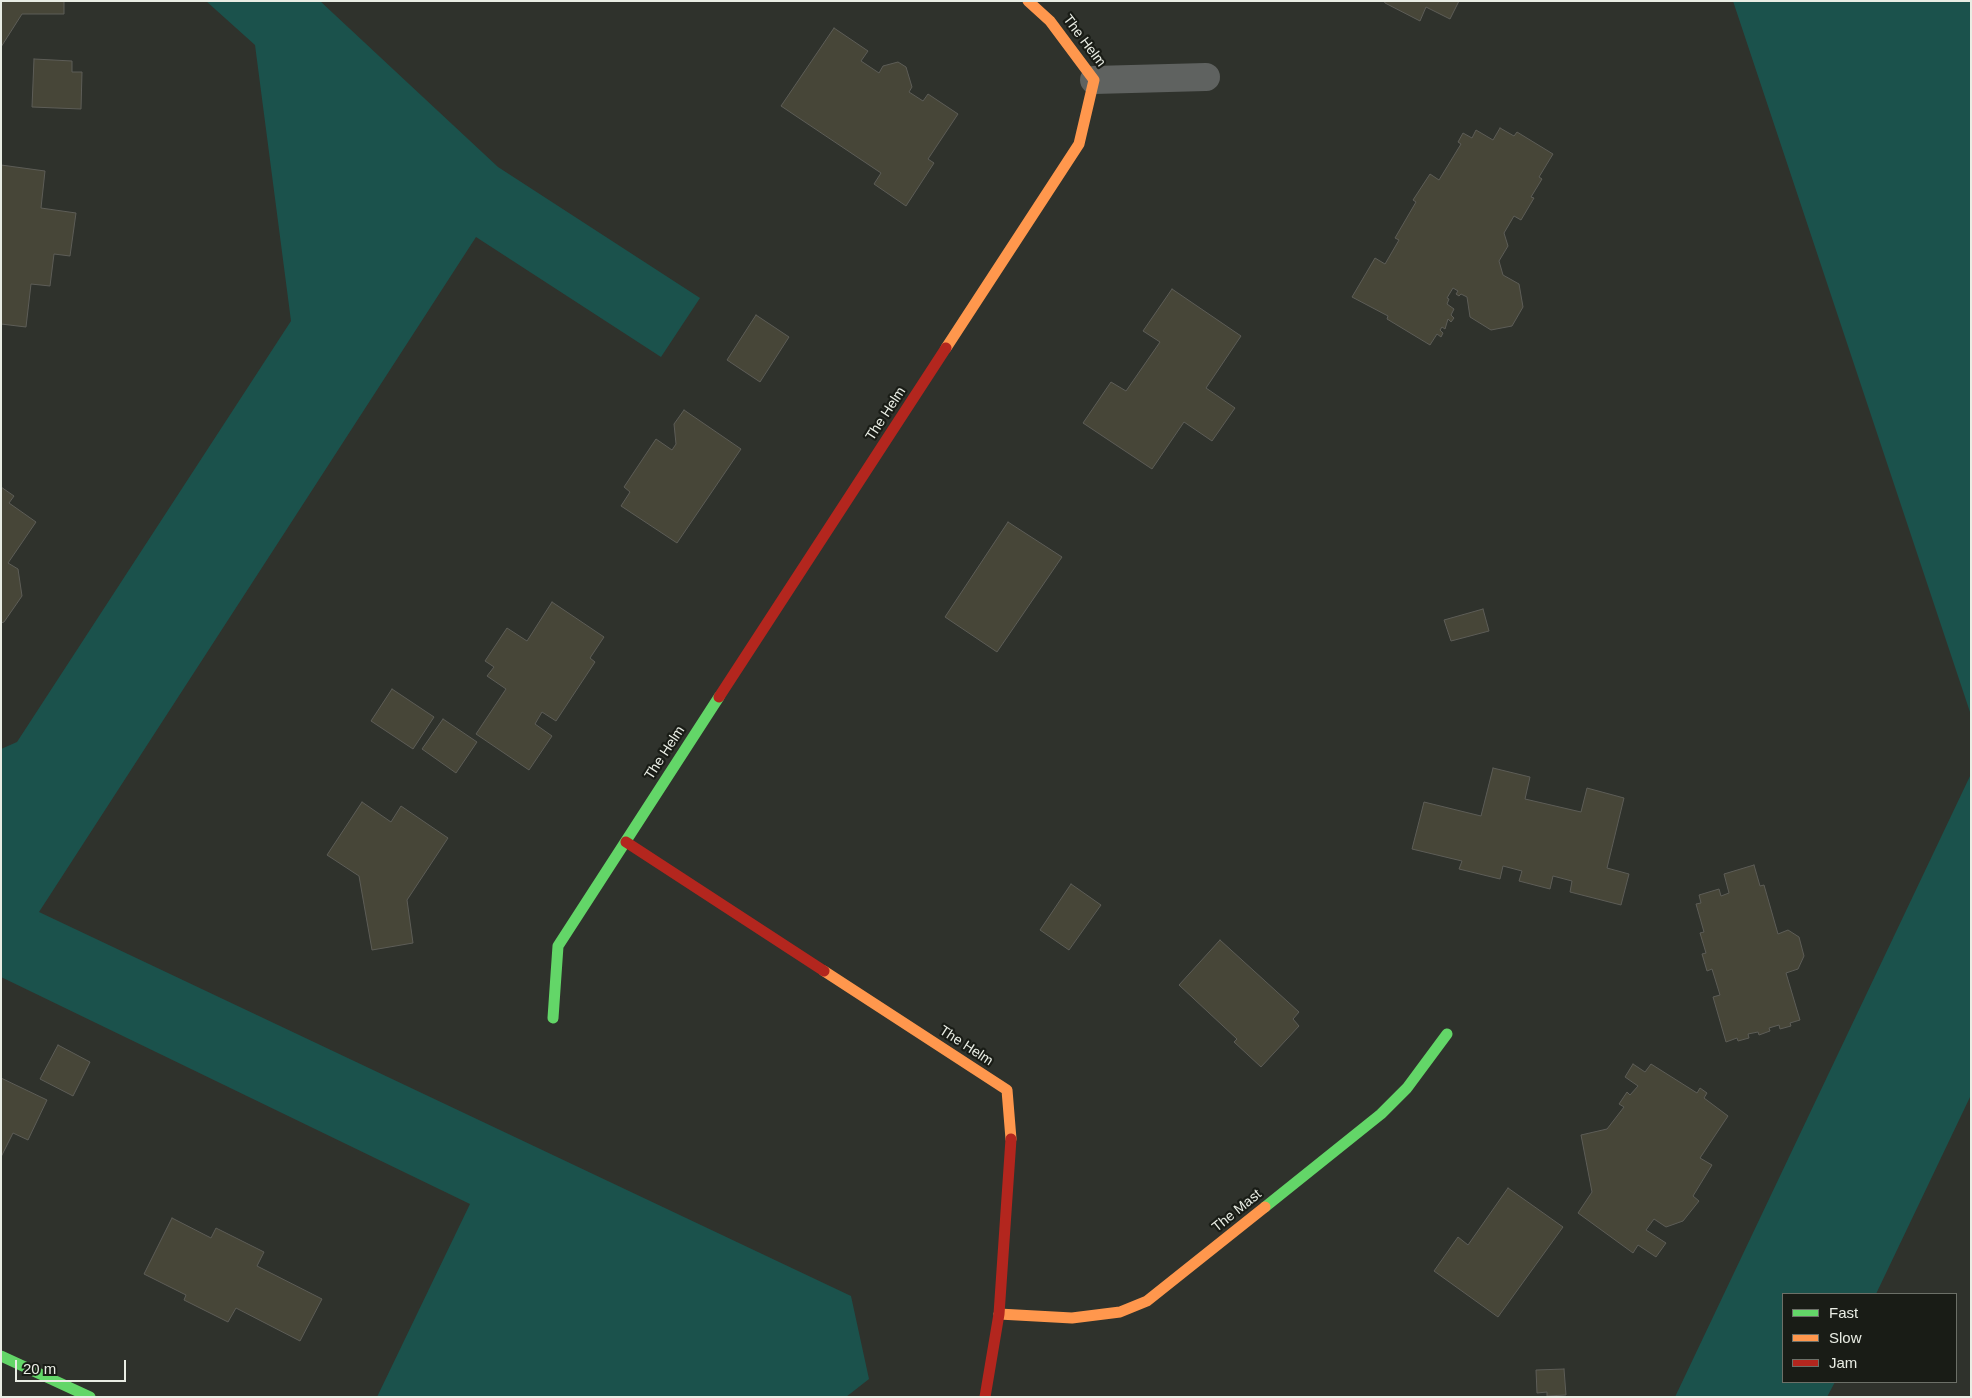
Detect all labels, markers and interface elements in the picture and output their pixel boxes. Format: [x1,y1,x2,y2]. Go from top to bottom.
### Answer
street label: The Helm [1059,12,1109,70]
street label: The Helm [862,384,910,444]
street label: The Helm [641,723,689,783]
street label: The Helm [936,1022,996,1070]
street label: The Mast [1209,1186,1265,1236]
legend [1782,1293,1957,1383]
text: Fast [1829,1304,1858,1321]
text: Slow [1829,1329,1862,1346]
scale bar [18,1350,129,1382]
text: Jam [1829,1354,1857,1371]
text: 20 m [23,1360,56,1377]

